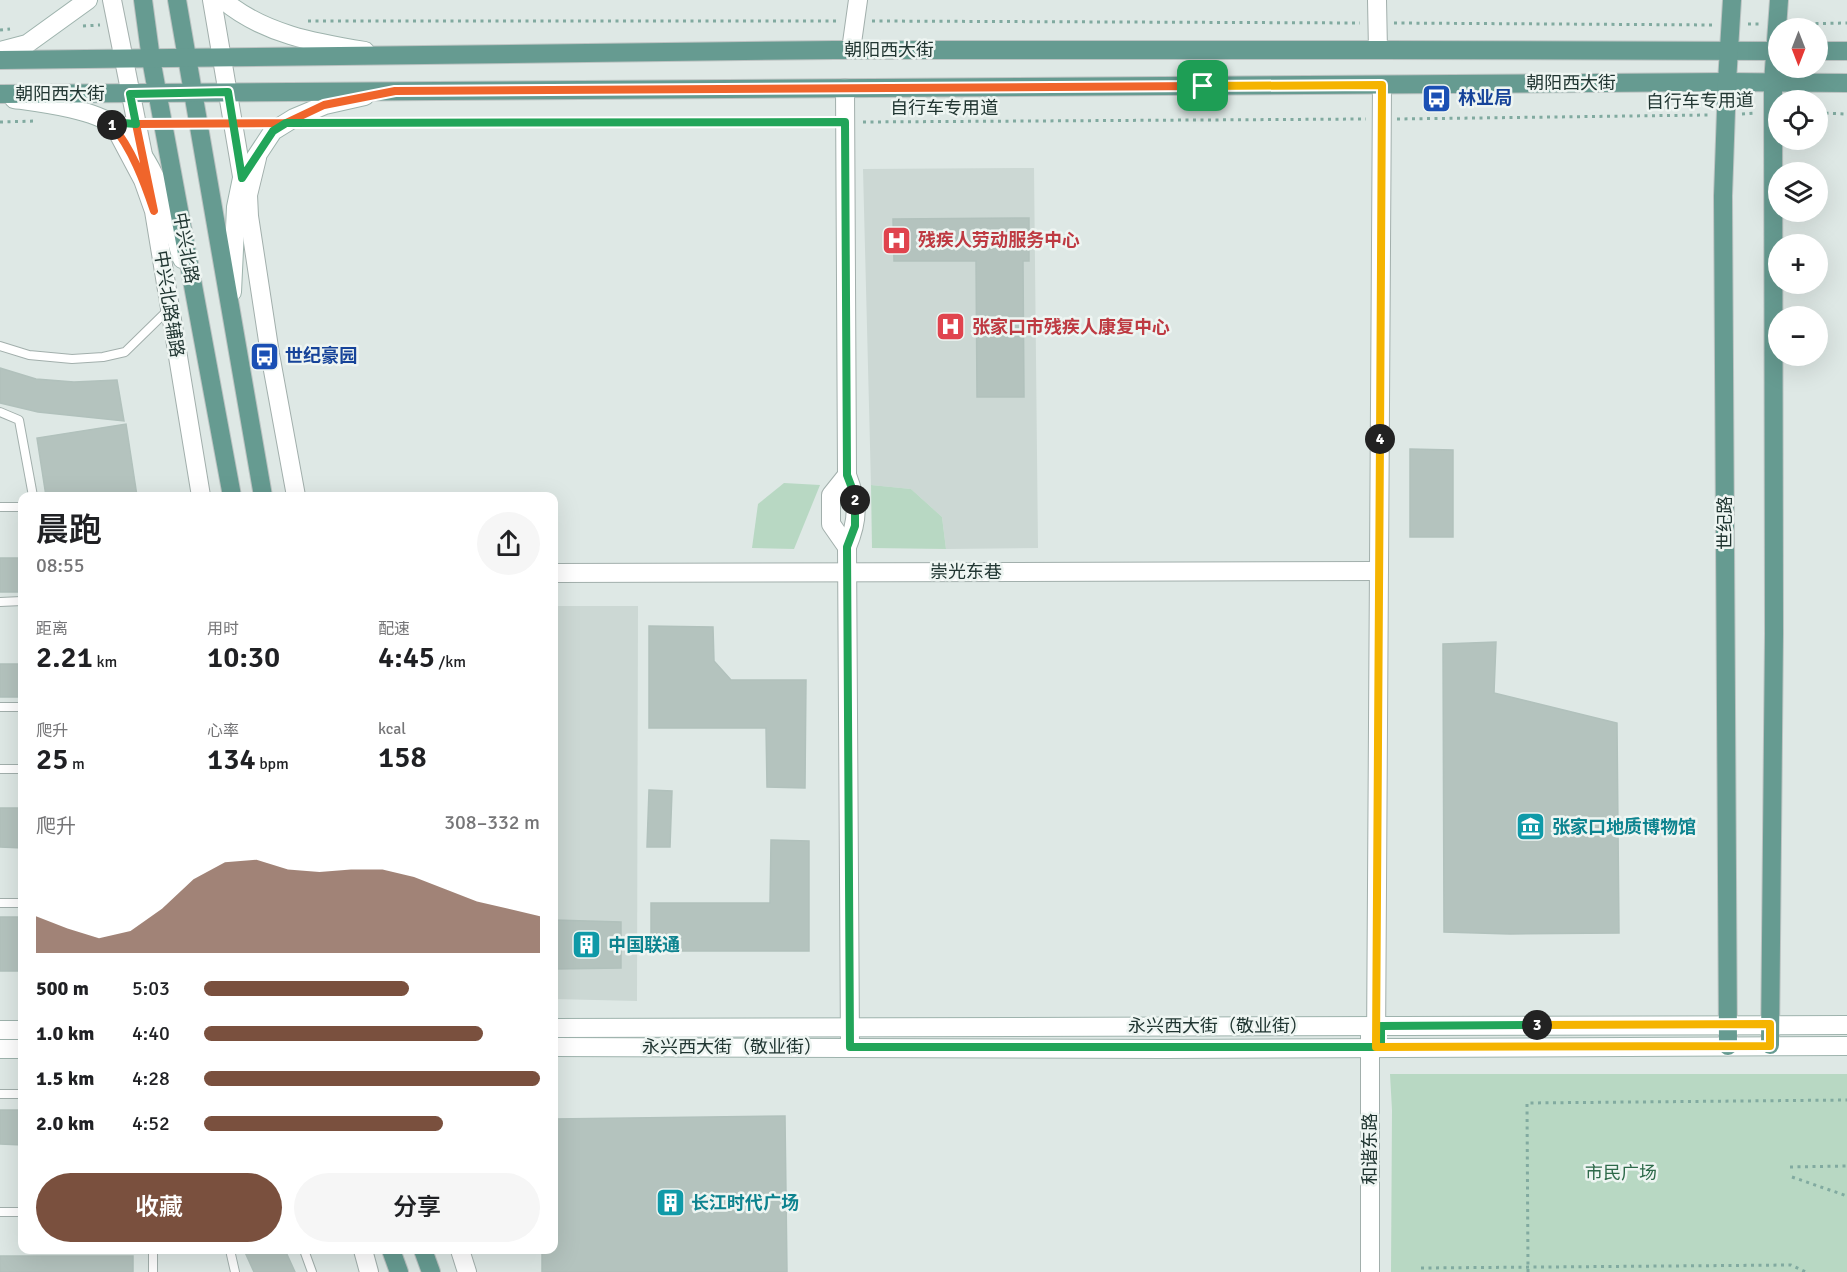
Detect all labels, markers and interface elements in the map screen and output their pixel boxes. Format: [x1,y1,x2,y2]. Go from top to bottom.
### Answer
north arrow [1768,18,1828,78]
map controls [1768,18,1828,366]
street label: 朝阳西大街 [844,39,934,61]
pin [1177,60,1228,111]
icon: arrive [1186,69,1219,102]
street label: 朝阳西大街 [1526,72,1616,94]
bus stop icon: 林业局 [1421,82,1453,114]
street label: 朝阳西大街 [15,83,105,105]
place label: 林业局 [1458,87,1512,109]
street label: 自行车专用道 [1646,89,1754,113]
button: locate [1768,90,1828,150]
street label: 自行车专用道 [890,97,998,119]
pin: 1 [97,110,127,140]
text: 1 [108,115,116,135]
button: layers [1768,162,1828,222]
street label: 中兴北路 [169,211,203,285]
hospital icon: 残疾人劳动服务中心 [881,224,913,256]
place label: 残疾人劳动服务中心 [918,229,1080,251]
button: + [1768,234,1828,294]
street label: 中兴北路辅路 [150,249,188,359]
button: − [1768,306,1828,366]
hospital icon: 张家口市残疾人康复中心 [935,311,967,343]
place label: 张家口市残疾人康复中心 [972,316,1170,338]
bus stop icon: 世纪豪园 [248,340,280,372]
place label: 世纪豪园 [285,345,357,367]
pin: 4 [1365,424,1395,454]
text: 4 [1376,429,1384,449]
pin: 2 [840,485,870,515]
text: 2 [851,490,859,510]
street label: 世纪路 [1714,496,1736,550]
text: 晨跑 [36,510,102,551]
button: share [477,512,540,575]
text: 08:55 [36,553,85,578]
street label: 崇光东巷 [930,561,1002,583]
text: 距离 [36,619,68,639]
text: 用时 [207,619,239,639]
text: 配速 [378,619,410,639]
text: 2.21 [36,639,93,676]
text: 10:30 [207,639,280,676]
text: 4:45 [378,639,435,676]
text: km [93,652,117,672]
text: /km [435,652,466,672]
text: kcal [378,719,406,739]
text: 爬升 [36,721,68,741]
text: 心率 [207,721,239,741]
text: 158 [378,739,427,776]
text: 25 [36,741,68,778]
text: 134 [207,741,256,778]
text: m [68,754,85,774]
text: bpm [256,754,289,774]
text: 308–332 m [444,810,540,835]
museum icon: 张家口地质博物馆 [1515,811,1547,843]
text: 爬升 [36,814,76,839]
place label: 张家口地质博物馆 [1552,816,1696,838]
building icon: 中国联通 [571,929,603,961]
place label: 中国联通 [608,934,680,956]
text: 500 m [36,976,89,1001]
text: 5:03 [132,976,170,1001]
pin: 3 [1522,1010,1552,1040]
street label: 永兴西大街（敬业街） [1128,1015,1308,1037]
text: 3 [1533,1015,1541,1035]
text: 1.0 km [36,1021,94,1046]
text: 4:40 [132,1021,170,1046]
street label: 永兴西大街（敬业街） [642,1036,822,1058]
text: 1.5 km [36,1066,94,1091]
text: 4:28 [132,1066,170,1091]
text: 2.0 km [36,1111,94,1136]
text: 4:52 [132,1111,170,1136]
street label: 和谐东路 [1359,1113,1381,1185]
park label: 市民广场 [1585,1162,1657,1184]
button: 收藏 [36,1173,282,1242]
button: 分享 [294,1173,540,1242]
building icon: 长江时代广场 [654,1187,686,1219]
place label: 长江时代广场 [691,1192,799,1214]

